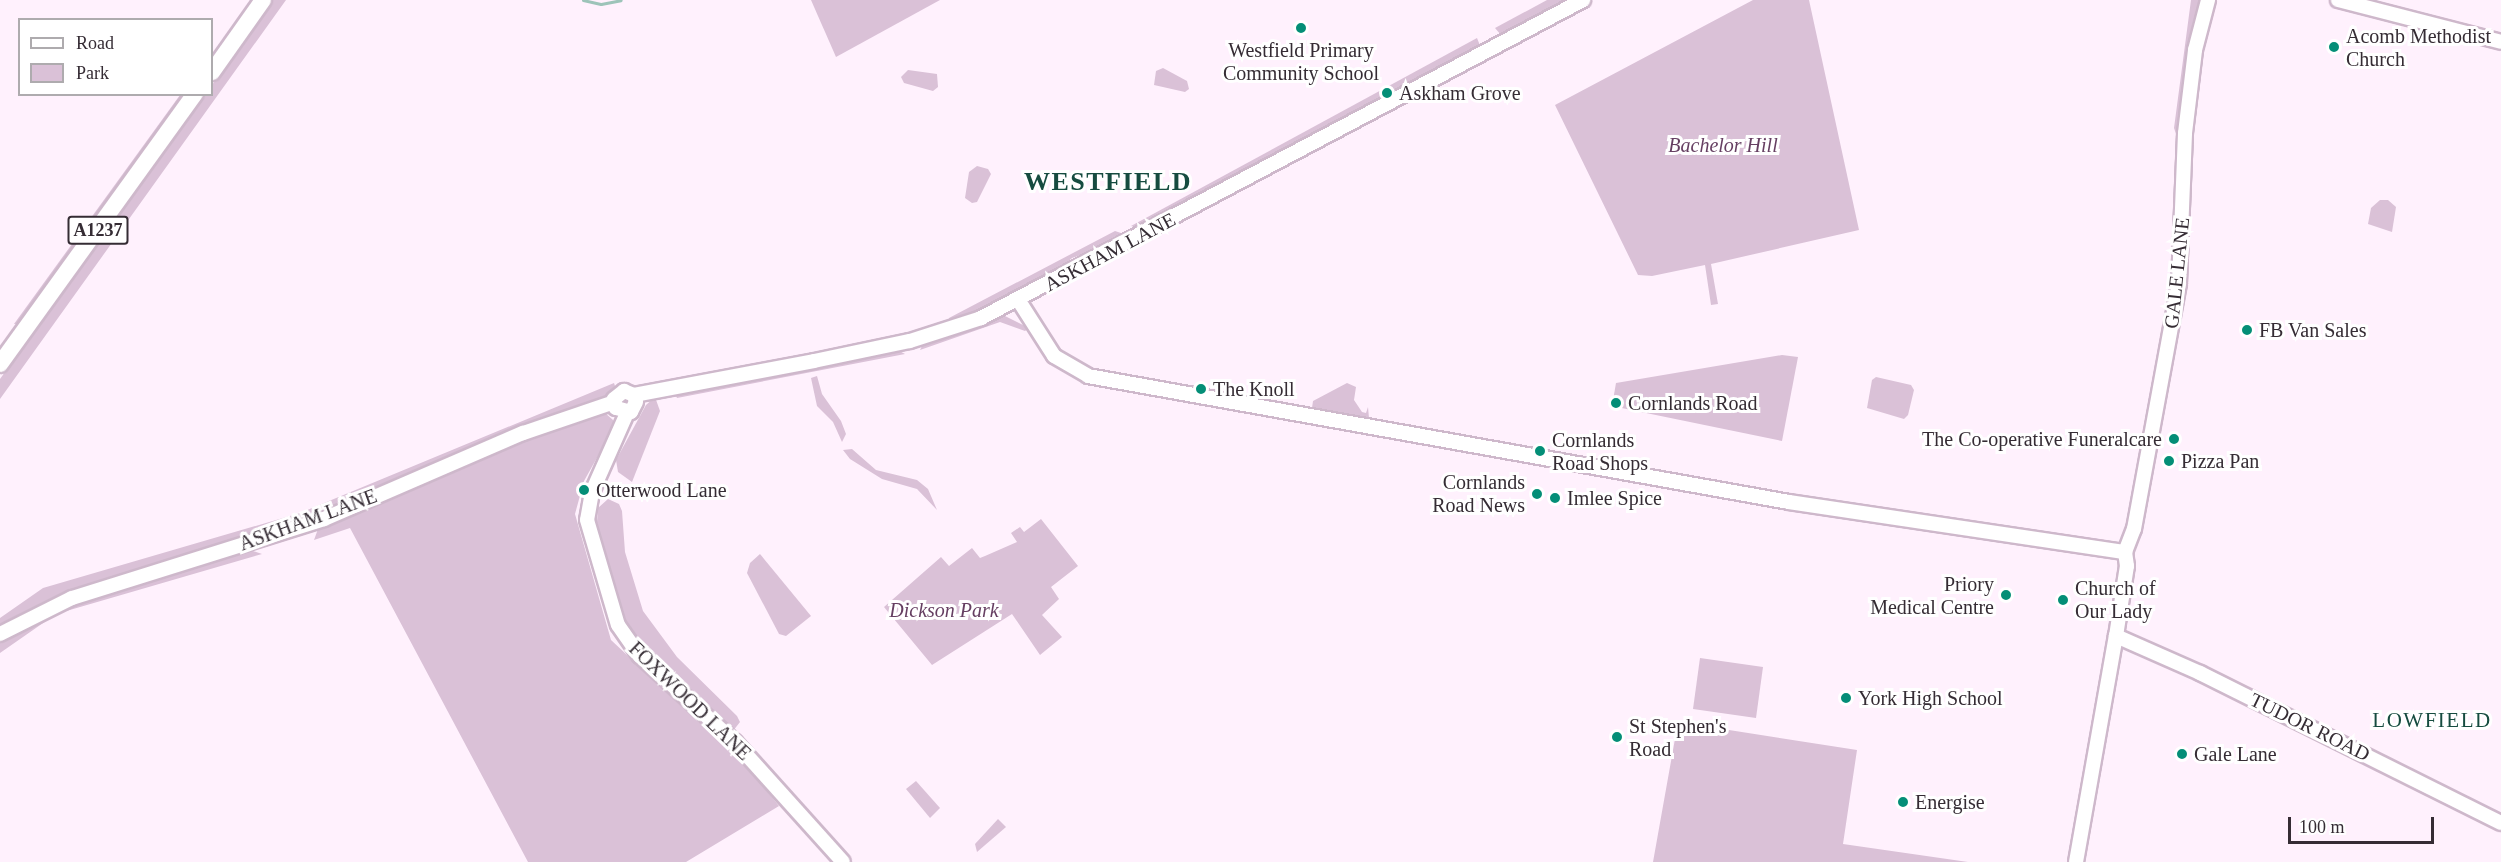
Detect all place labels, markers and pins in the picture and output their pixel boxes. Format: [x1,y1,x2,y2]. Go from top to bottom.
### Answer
marker: Westfield Primary Community School [1294,21,1308,35]
place label: Acomb Methodist Church [2346,24,2491,71]
place label: Westfield Primary Community School [1223,38,1379,85]
marker: Acomb Methodist Church [2327,40,2341,54]
place label: Askham Grove [1399,81,1521,105]
marker: Askham Grove [1380,86,1394,100]
place label: FB Van Sales [2259,318,2367,342]
marker: FB Van Sales [2240,323,2254,337]
place label: The Knoll [1213,377,1295,401]
marker: The Knoll [1194,382,1208,396]
place label: Cornlands Road [1628,391,1757,415]
marker: Cornlands Road [1609,396,1623,410]
place label: The Co-operative Funeralcare [1922,427,2162,451]
place label: Cornlands Road Shops [1552,428,1648,475]
marker: The Co-operative Funeralcare [2167,432,2181,446]
marker: Cornlands Road Shops [1533,444,1547,458]
place label: Pizza Pan [2181,449,2259,473]
marker: Pizza Pan [2162,454,2176,468]
place label: Cornlands Road News [1432,470,1525,517]
place label: Otterwood Lane [596,478,727,502]
marker: Otterwood Lane [577,483,591,497]
place label: Imlee Spice [1567,486,1662,510]
marker: Cornlands Road News [1530,487,1544,501]
marker: Imlee Spice [1548,491,1562,505]
place label: Priory Medical Centre [1870,572,1994,619]
place label: Church of Our Lady [2075,576,2156,623]
marker: Priory Medical Centre [1999,588,2013,602]
marker: Church of Our Lady [2056,593,2070,607]
place label: York High School [1858,686,2003,710]
marker: York High School [1839,691,1853,705]
place label: St Stephen's Road [1629,714,1726,761]
marker: St Stephen's Road [1610,730,1624,744]
place label: Gale Lane [2194,742,2277,766]
marker: Gale Lane [2175,747,2189,761]
place label: Energise [1915,790,1985,814]
marker: Energise [1896,795,1910,809]

